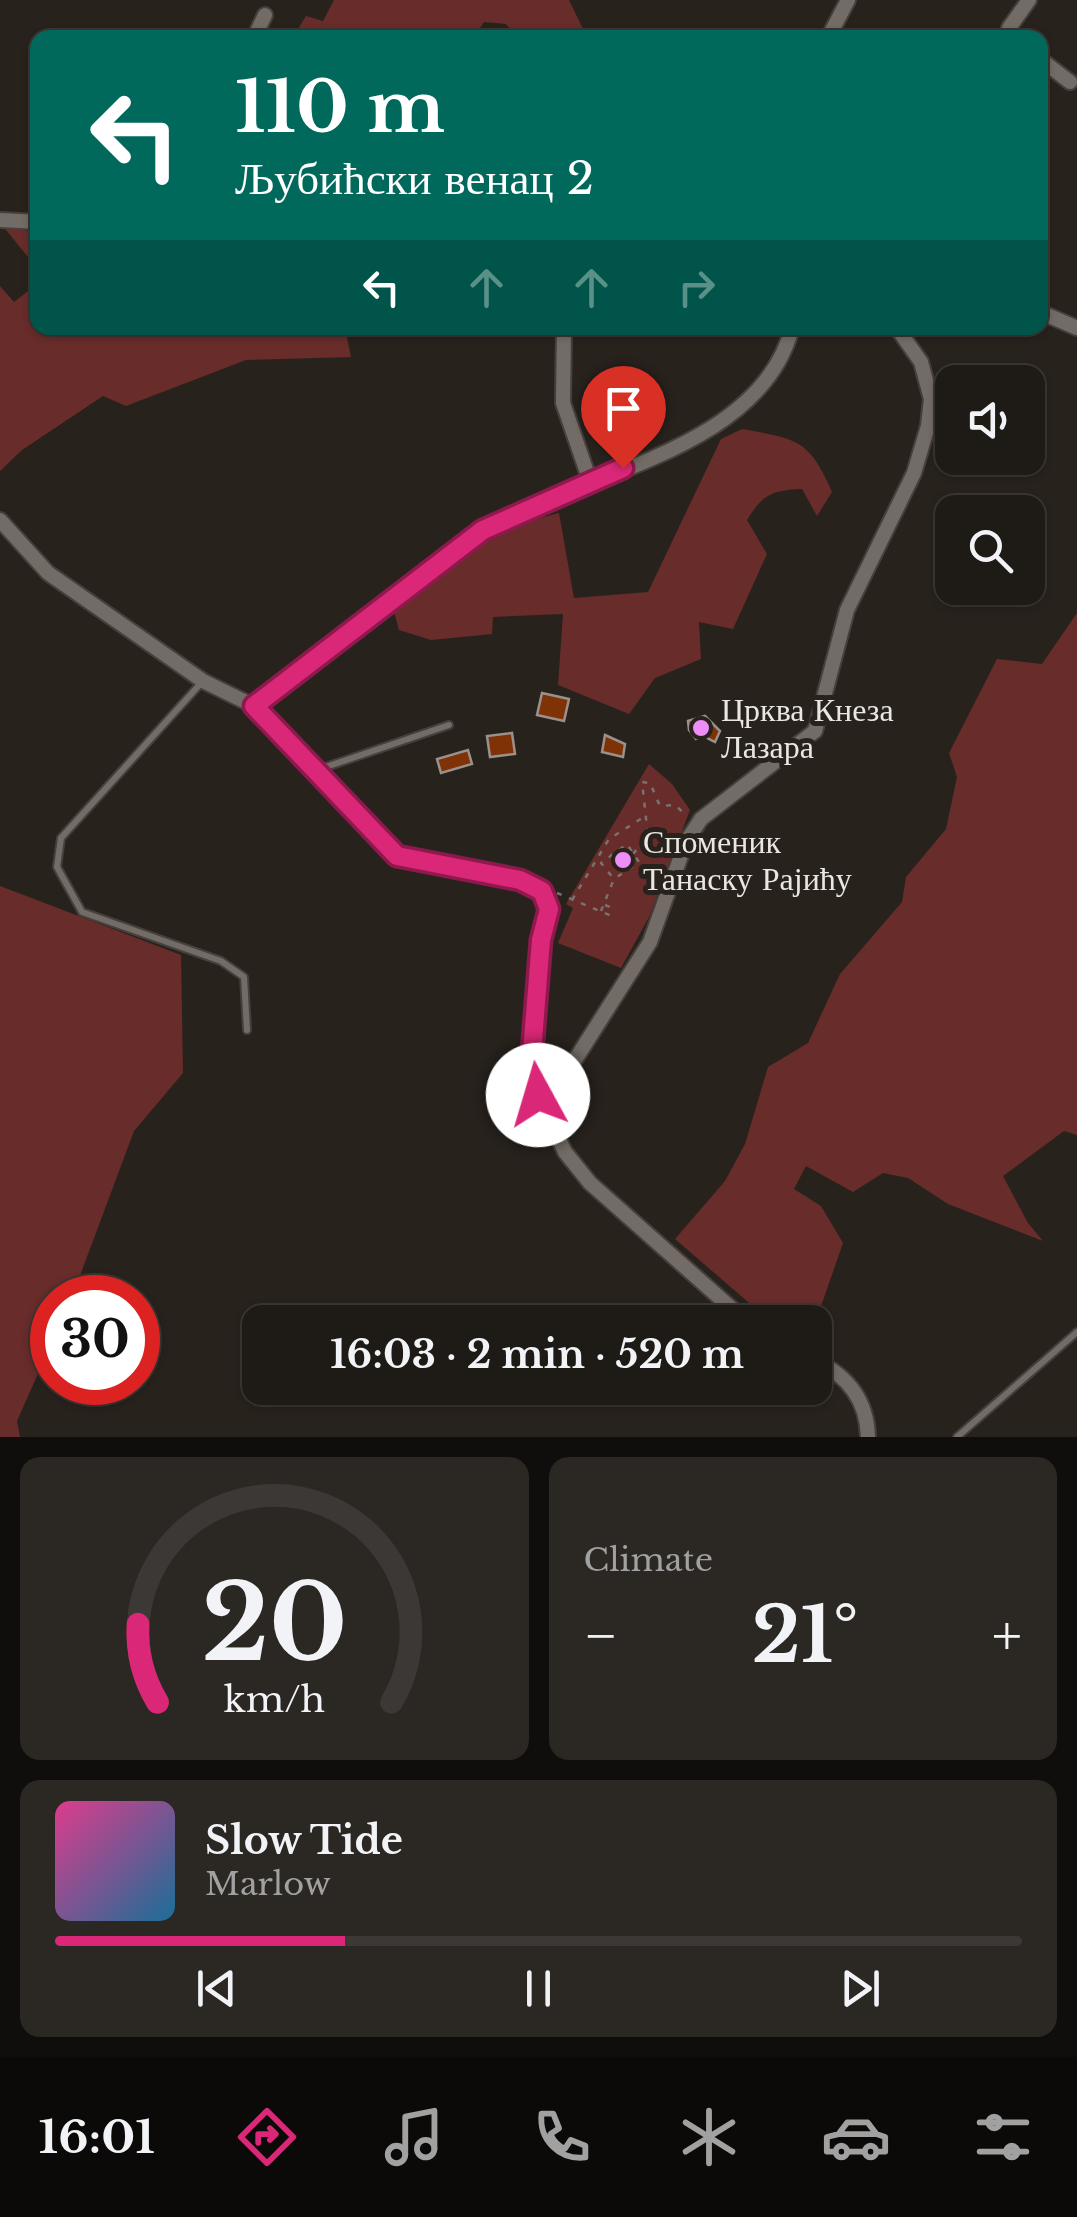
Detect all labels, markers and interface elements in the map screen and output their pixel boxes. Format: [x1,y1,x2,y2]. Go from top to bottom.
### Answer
text: 110 m [235,64,445,151]
icon: left [70,70,200,200]
text: Љубићски венац 2 [235,150,594,206]
icon: left [354,260,409,315]
icon: ahead [459,260,514,315]
icon: ahead [564,260,619,315]
icon: right [669,260,724,315]
map controls [935,365,1045,605]
button: sound [935,365,1045,475]
pin [581,366,666,469]
icon: arrive [596,381,651,436]
button: search [935,495,1045,605]
place label: Црква Кнеза Лазара [721,690,894,767]
marker: Црква Кнеза Лазара [690,717,712,739]
place label: Споменик Танаску Рајићу [643,822,852,899]
marker: Споменик Танаску Рајићу [612,849,634,871]
position arrow [486,1043,590,1147]
speed limit sign: 30 [30,1275,160,1405]
text: 16:03 · 2 min · 520 m [330,1331,744,1378]
text: Climate [584,1540,713,1580]
text: 20 [201,1559,347,1688]
text: 21° [752,1589,858,1682]
text: − [584,1602,618,1670]
text: + [992,1602,1022,1670]
text: km/h [224,1677,325,1722]
text: Slow Tide [205,1817,403,1864]
text: Marlow [205,1864,331,1904]
icon: previous [189,1961,244,2016]
icon: pause [511,1961,566,2016]
icon: next [833,1961,888,2016]
icon: directions [232,2102,302,2172]
icon: music [379,2102,449,2172]
icon: phone [527,2102,597,2172]
icon: climate [674,2102,744,2172]
icon: car [821,2102,891,2172]
icon: filters [968,2102,1038,2172]
text: 16:01 [39,2109,155,2165]

